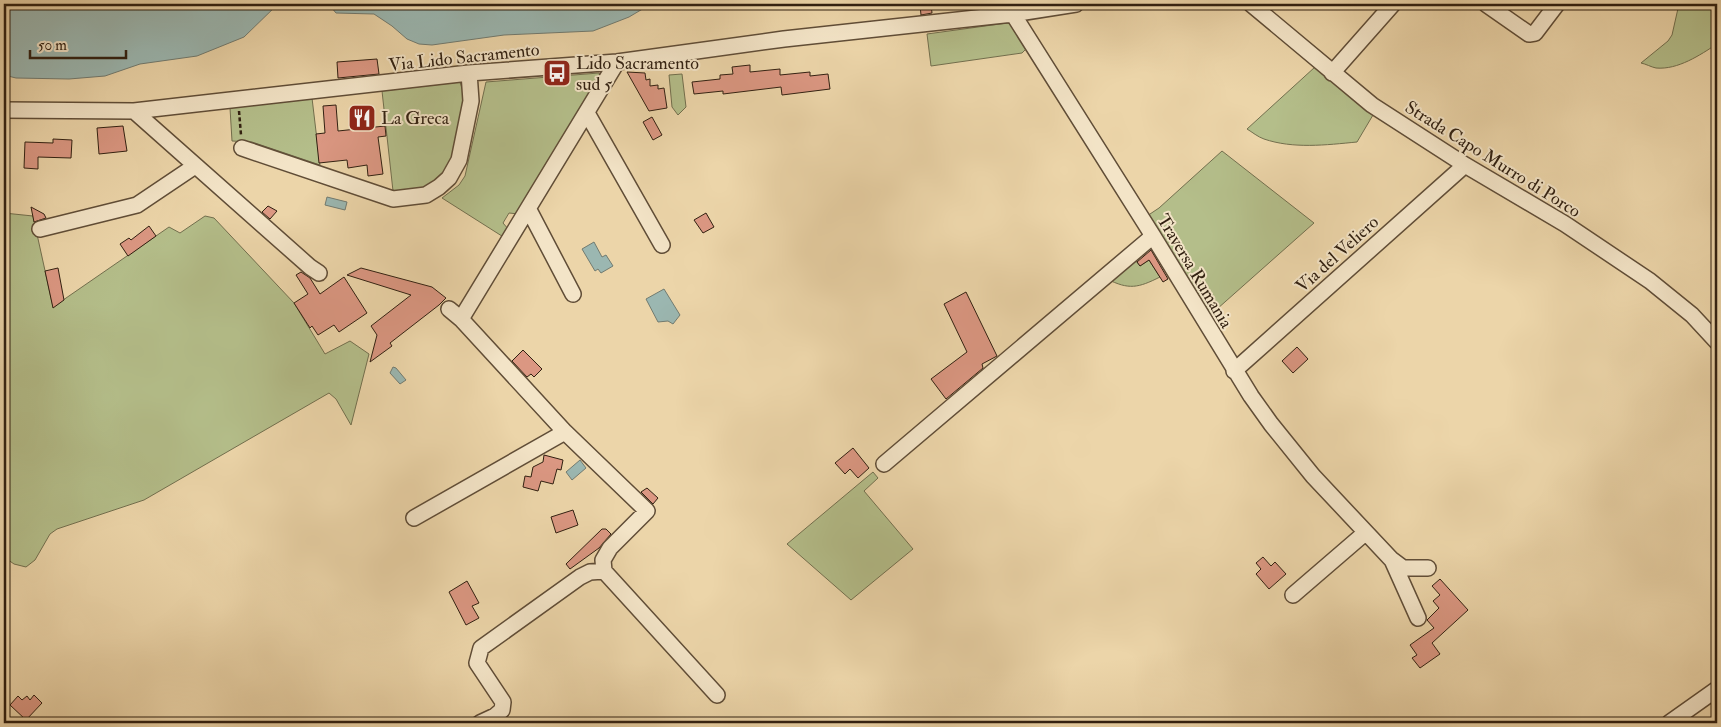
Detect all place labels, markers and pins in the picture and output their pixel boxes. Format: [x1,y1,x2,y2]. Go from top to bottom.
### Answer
place label: Lido Sacramento sud 5 [576,52,699,96]
bus stop icon: Lido Sacramento sud 5 [542,58,572,88]
restaurant icon: La Greca [347,103,377,133]
place label: La Greca [381,107,450,130]

